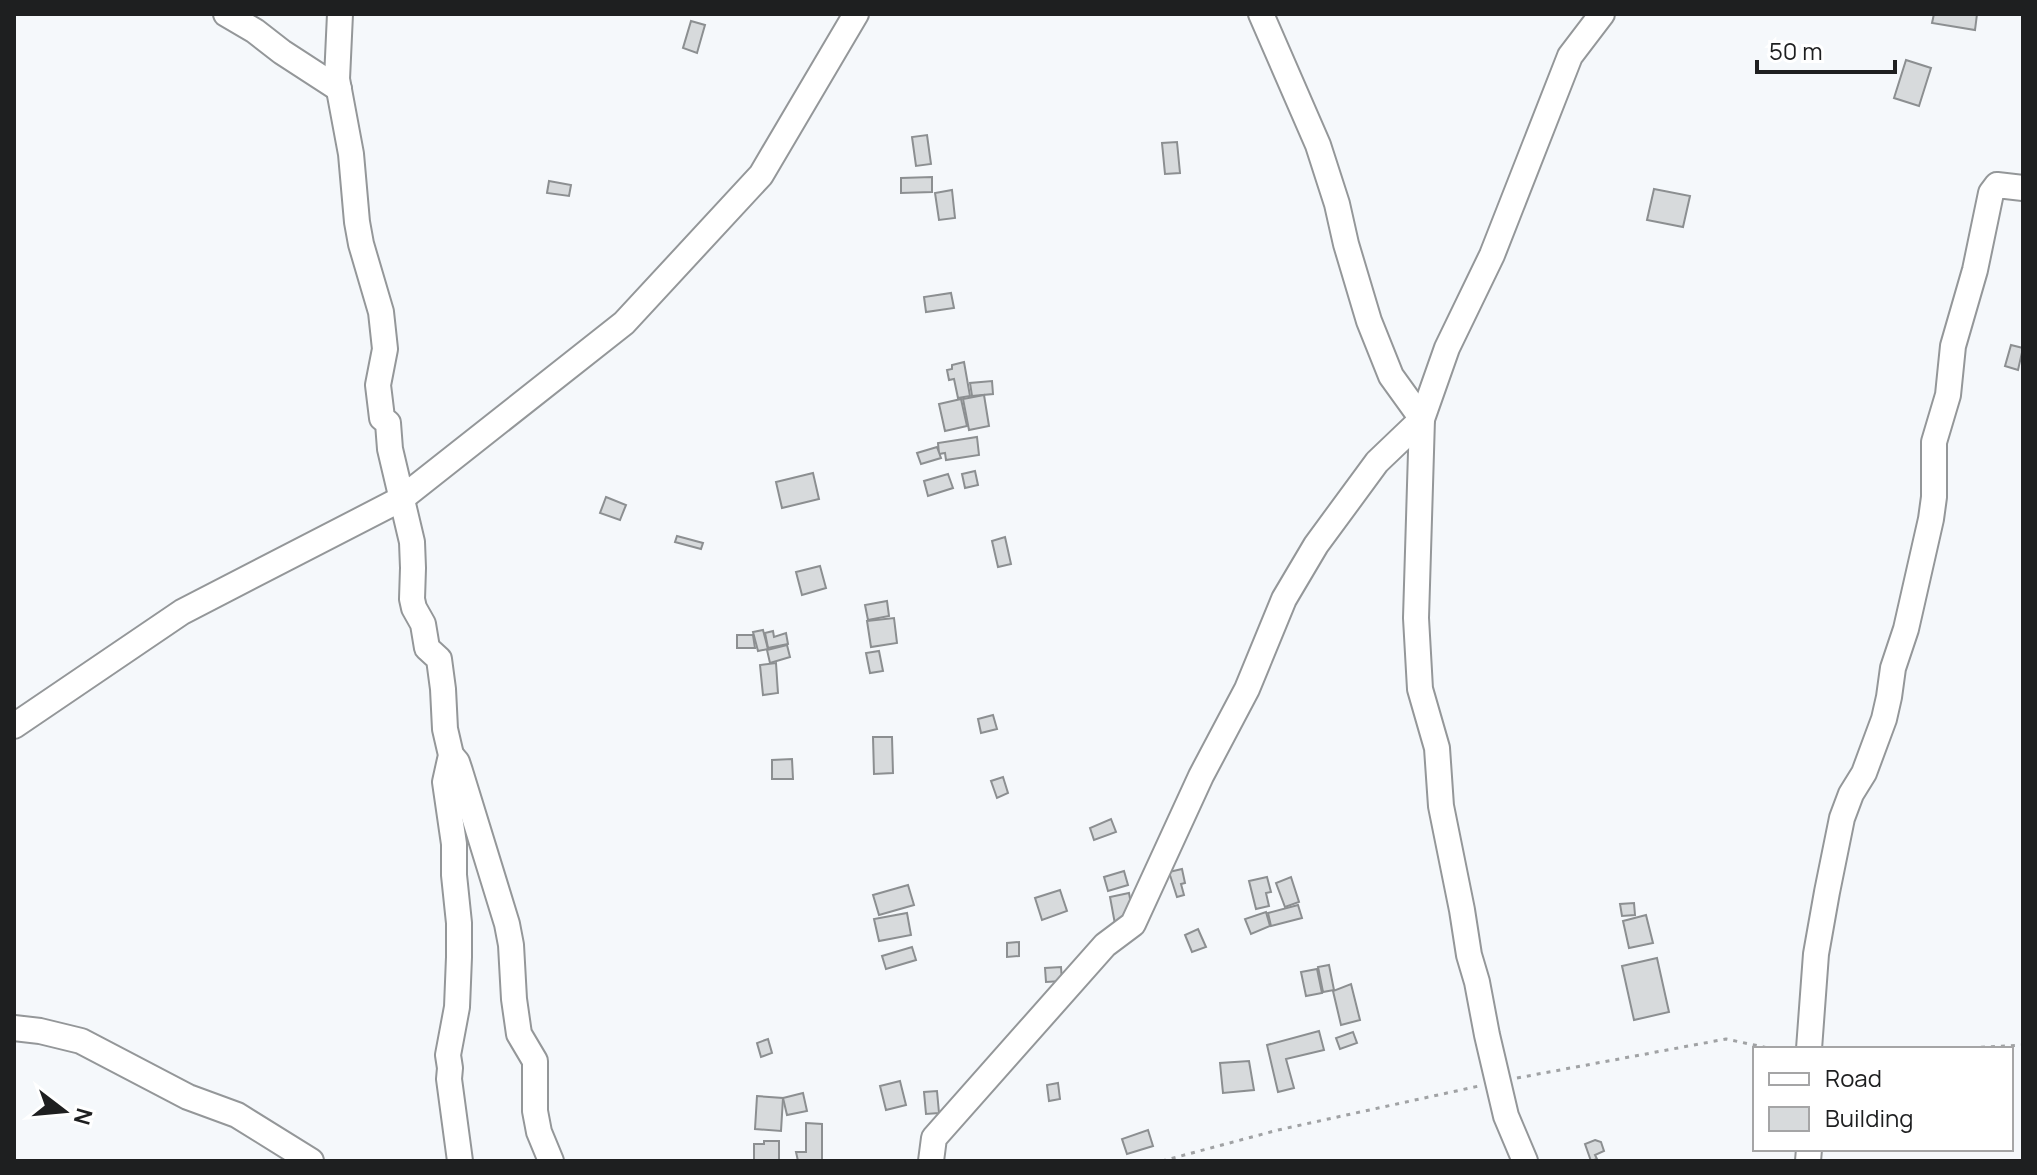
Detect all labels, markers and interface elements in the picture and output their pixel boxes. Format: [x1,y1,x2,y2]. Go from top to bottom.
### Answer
scale bar [1757,24,1895,74]
text: 50 m [1769,34,1823,67]
legend [1753,1047,2013,1151]
text: Road [1825,1061,1882,1094]
north arrow [24,1071,104,1151]
text: Building [1825,1101,1913,1134]
text: N [67,1105,100,1128]

